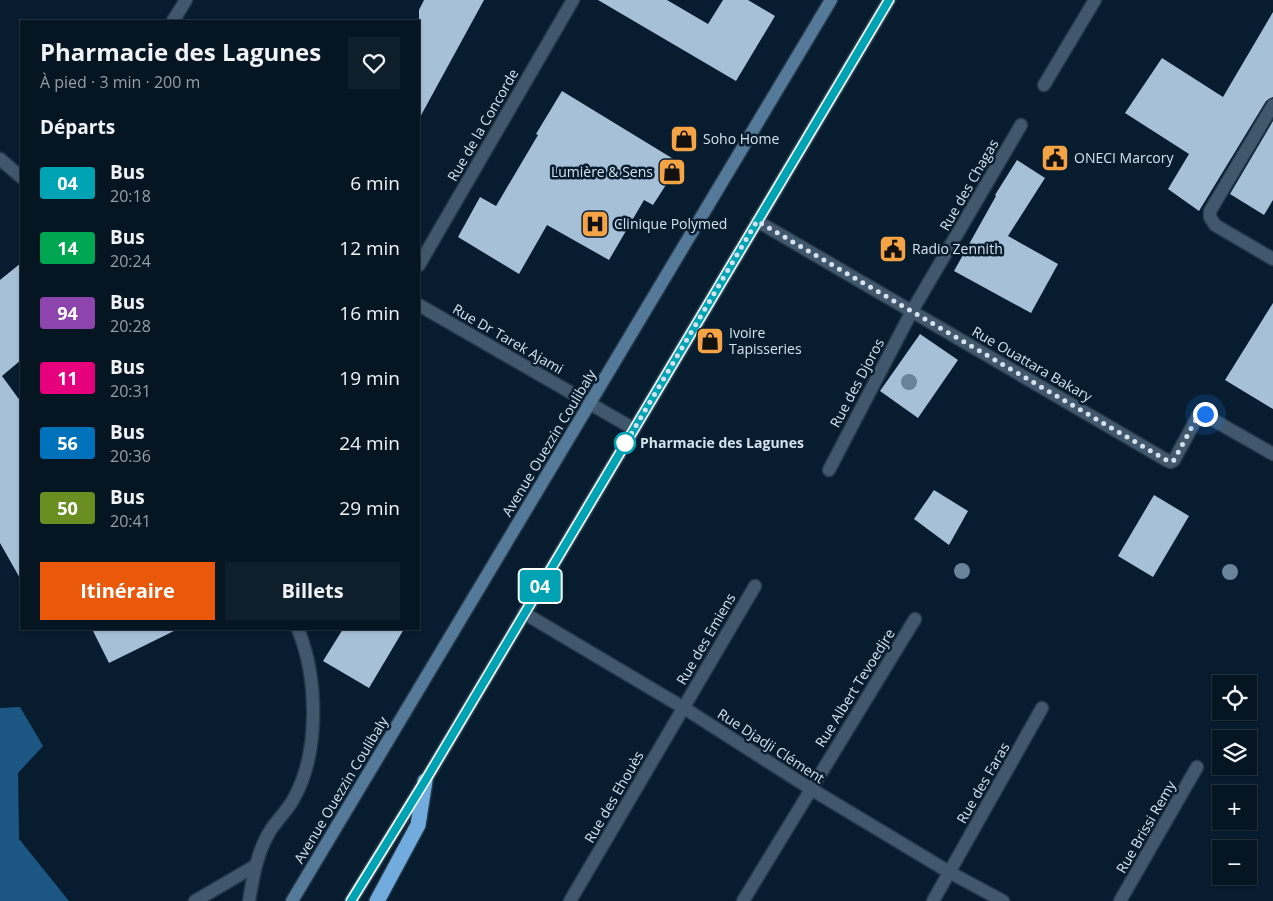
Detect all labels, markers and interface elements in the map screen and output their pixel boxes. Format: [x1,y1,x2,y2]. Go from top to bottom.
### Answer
text: Pharmacie des Lagunes [40,35,321,68]
button: heart [348,37,400,89]
street label: Rue de la Concorde [443,65,523,184]
text: À pied · 3 min · 200 m [40,71,200,93]
text: Départs [40,114,115,140]
shop icon: Soho Home [669,124,699,154]
place label: Soho Home [703,129,779,148]
street label: Rue des Chagas [935,135,1003,234]
public building icon: ONECI Marcory [1040,143,1070,173]
place label: ONECI Marcory [1074,148,1175,167]
shop icon: Lumière & Sens [657,157,687,187]
text: Bus [110,159,145,185]
place label: Lumière & Sens [551,162,653,181]
text: 6 min [350,170,400,196]
text: 04 [57,171,78,195]
text: 20:18 [110,185,151,207]
hospital icon: Clinique Polymed [580,209,610,239]
place label: Clinique Polymed [614,214,727,233]
text: Bus [110,224,145,250]
public building icon: Radio Zennith [878,234,908,264]
text: 12 min [339,235,400,261]
text: 14 [57,236,78,260]
place label: Radio Zennith [912,239,1003,258]
text: 20:24 [110,250,151,272]
text: Bus [110,289,145,315]
street label: Rue Dr Tarek Ajami [449,299,567,378]
text: 16 min [339,300,400,326]
text: 94 [57,301,78,325]
text: 20:28 [110,315,151,337]
street label: Rue Ouattara Bakary [969,321,1097,406]
place label: Ivoire Tapisseries [729,323,802,358]
shop icon: Ivoire Tapisseries [695,326,725,356]
street label: Rue des Djoros [825,335,888,431]
text: Bus [110,354,145,380]
text: 19 min [339,365,400,391]
street label: Avenue Ouezzin Coulibaly [497,365,601,520]
text: 11 [57,366,78,390]
text: 20:31 [110,380,151,402]
your location [1193,402,1218,427]
text: Bus [110,419,145,445]
text: 24 min [339,430,400,456]
text: 56 [57,431,78,455]
marker: Pharmacie des Lagunes [614,432,636,454]
place label: Pharmacie des Lagunes [640,433,804,452]
text: 20:36 [110,445,151,467]
text: Bus [110,484,145,510]
text: 29 min [339,495,400,521]
text: 50 [57,496,78,520]
text: 20:41 [110,510,151,532]
button: Itinéraire [40,562,215,620]
button: Billets [225,562,400,620]
line badge: 04 [518,570,562,602]
text: 04 [530,574,550,598]
street label: Rue des Emiens [672,589,740,688]
street label: Rue Albert Tevoedjre [810,625,899,751]
map controls [1212,675,1257,885]
button: locate [1212,675,1257,720]
street label: Rue Djadji Clément [714,704,828,787]
street label: Avenue Ouezzin Coulibaly [289,712,393,867]
button: layers [1212,730,1257,775]
street label: Rue des Faras [952,738,1014,827]
street label: Rue des Ehouès [579,747,648,846]
street label: Rue Brissi Remy [1111,776,1180,877]
button: + [1212,785,1257,830]
button: − [1212,840,1257,885]

